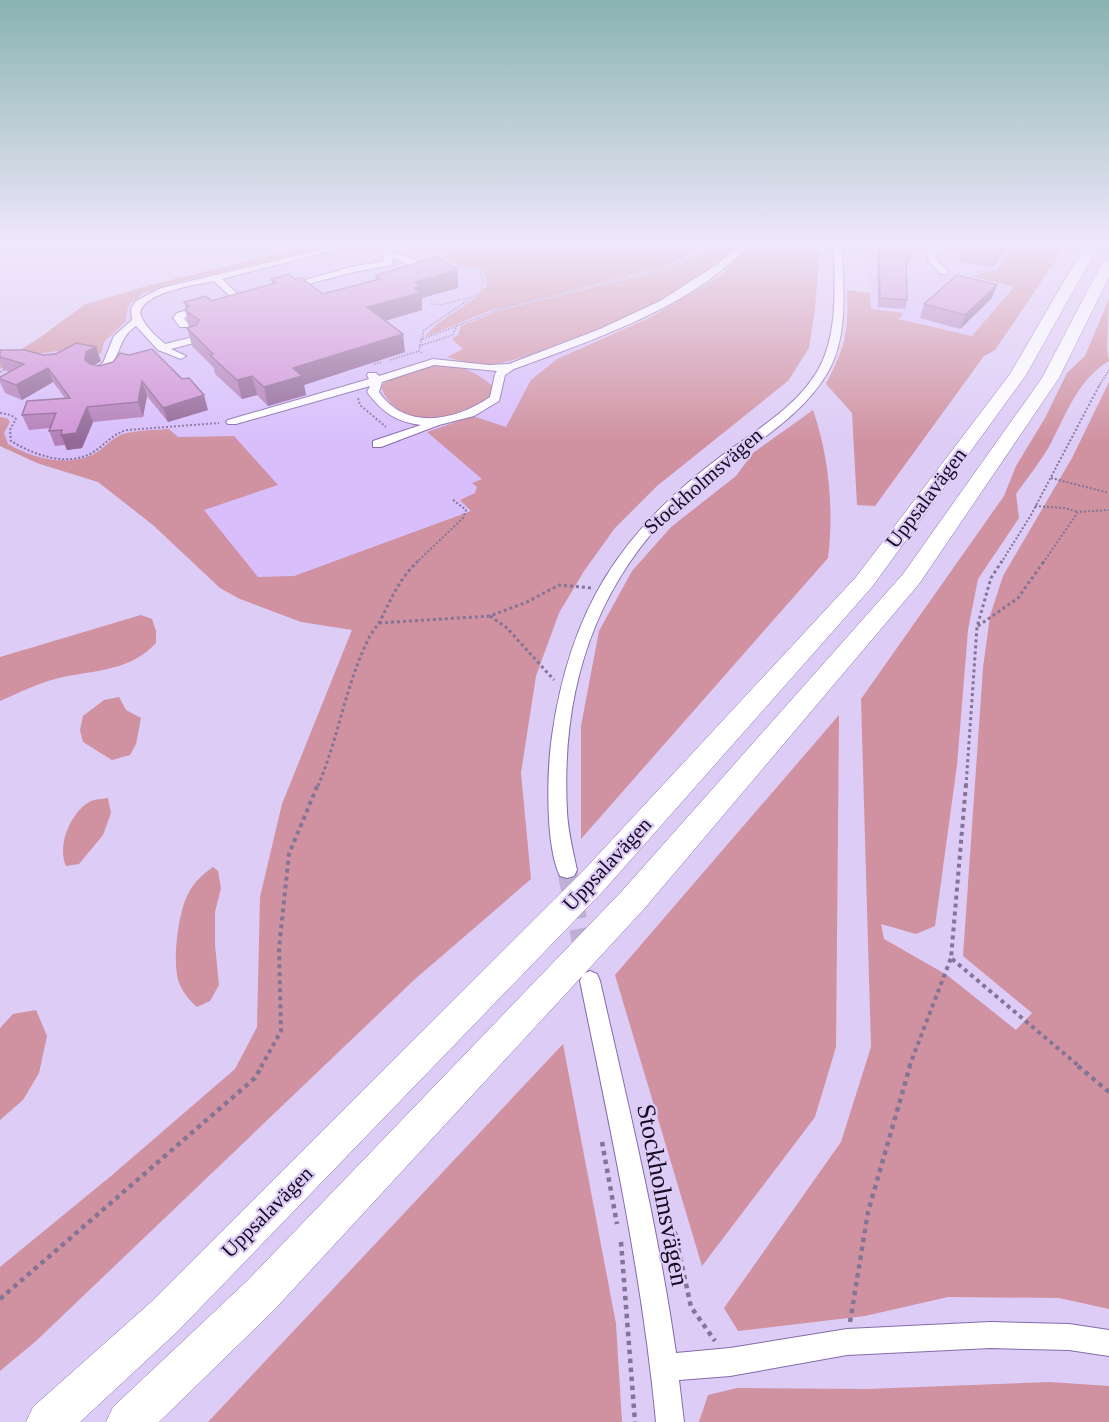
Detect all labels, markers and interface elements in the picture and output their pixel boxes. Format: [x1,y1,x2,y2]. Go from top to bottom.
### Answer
street label: Stockholmsvägen [639,423,768,539]
street label: Uppsalavägen [881,443,972,553]
street label: Uppsalavägen [558,812,657,916]
street label: Stockholmsvägen [631,1101,695,1289]
street label: Uppsalavägen [216,1161,318,1263]

